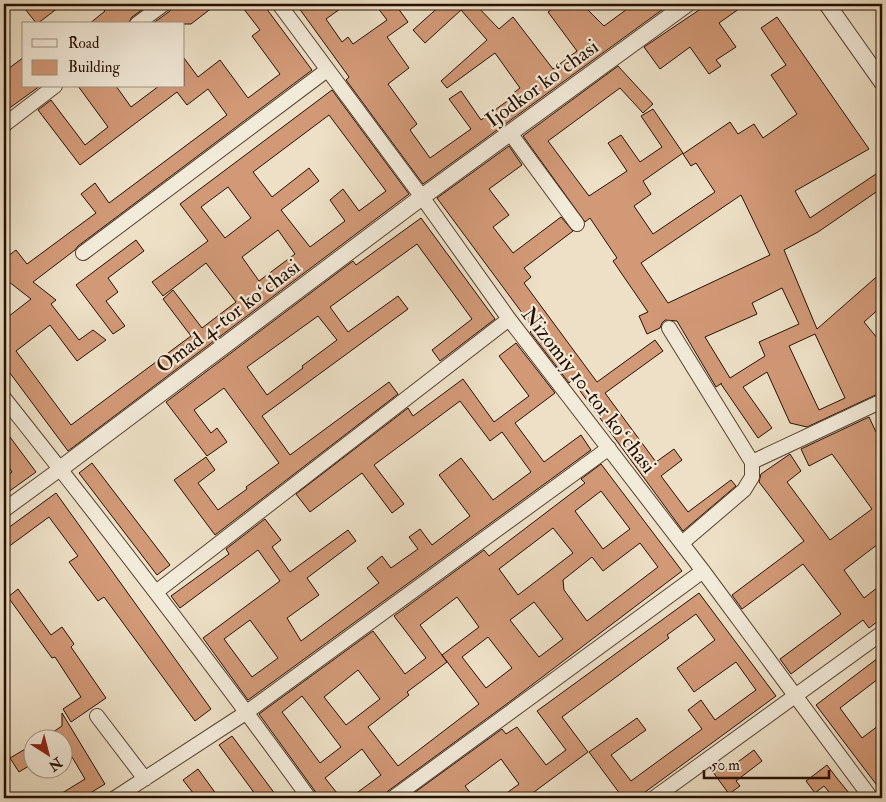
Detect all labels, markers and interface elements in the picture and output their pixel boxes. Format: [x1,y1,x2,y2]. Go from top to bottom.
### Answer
legend [22,22,185,88]
street label: Ijodkor koʻchasi [480,33,605,134]
text: Road [68,34,100,53]
text: Building [68,58,120,77]
street label: Omad 4-tor koʻchasi [151,253,306,379]
street label: Nizomiy 10-tor koʻchasi [515,302,662,479]
north arrow [22,730,72,780]
scale bar [704,747,828,779]
text: N [45,753,66,775]
text: 50 m [711,756,740,775]

